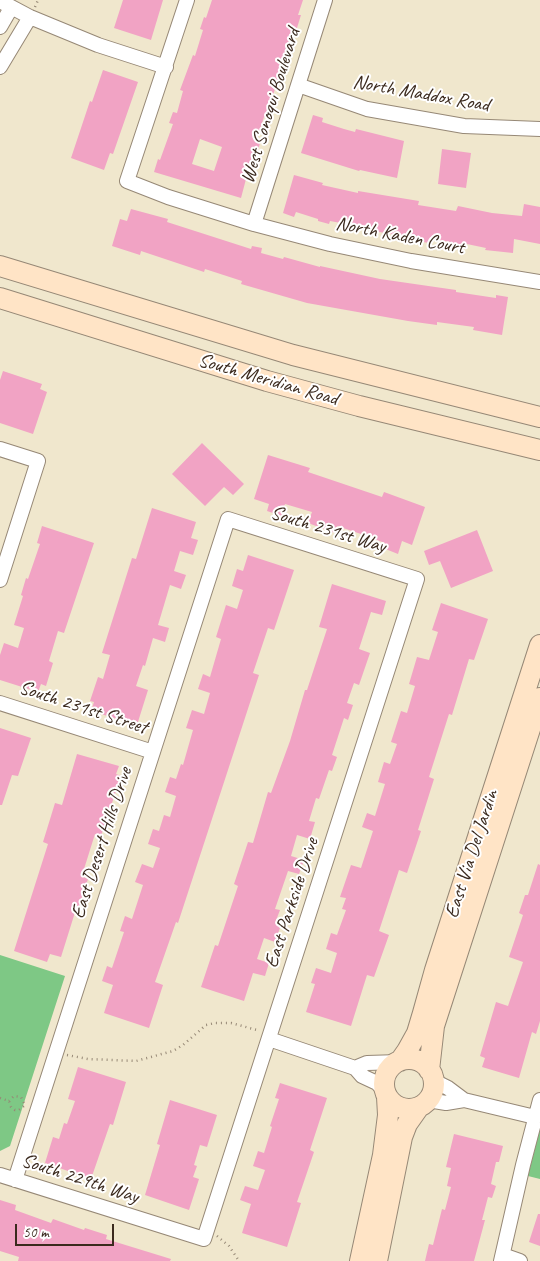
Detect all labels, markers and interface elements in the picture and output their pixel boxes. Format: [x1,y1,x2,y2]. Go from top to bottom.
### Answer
street label: West Sonoqui Boulevard [236,26,306,186]
street label: North Maddox Road [351,70,491,118]
street label: North Kaden Court [334,212,466,260]
street label: South Meridian Road [195,349,341,411]
street label: South 231st Way [267,501,389,559]
street label: South 231st Street [16,676,150,740]
street label: East Desert Hills Drive [66,764,138,922]
street label: East Via Del Jardin [440,787,504,921]
street label: East Parkside Drive [260,835,324,971]
street label: South 229th Way [18,1149,142,1209]
scale bar [18,1214,116,1246]
text: 50 m [23,1223,49,1242]

